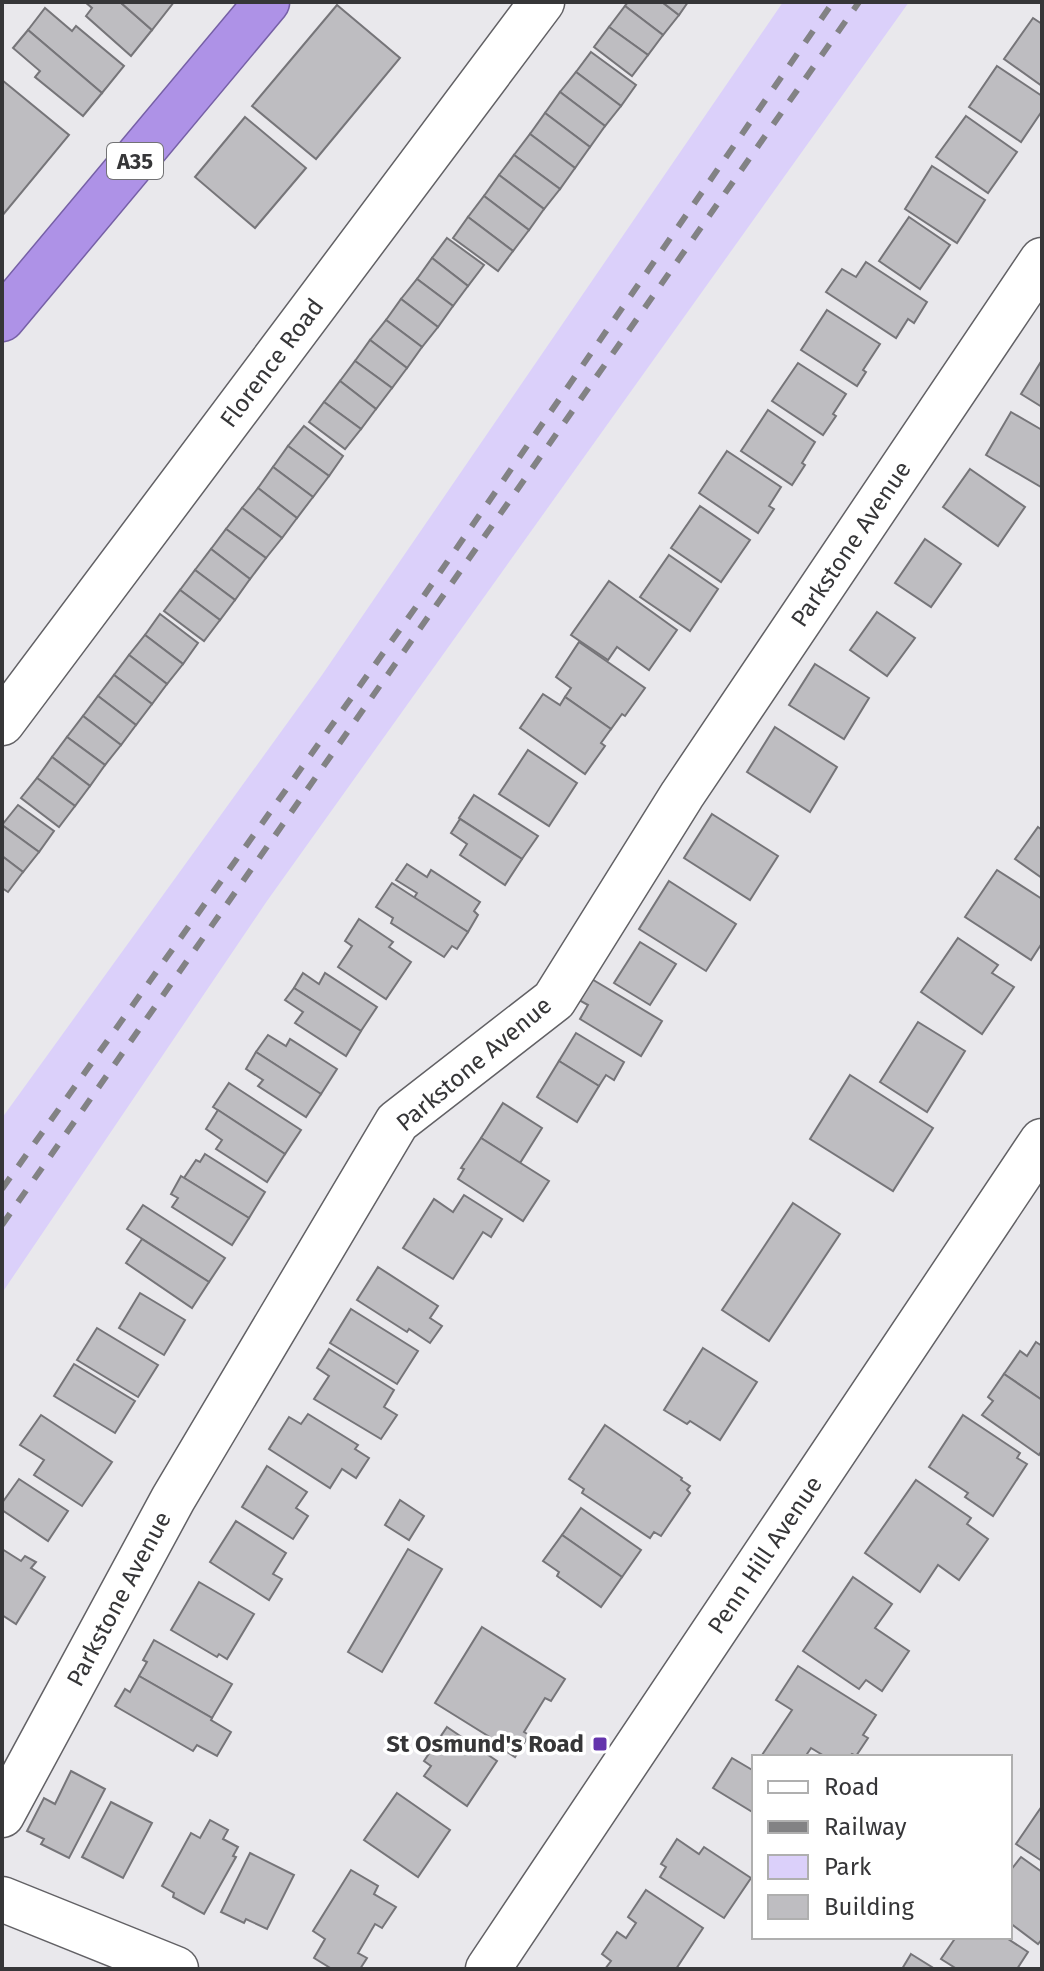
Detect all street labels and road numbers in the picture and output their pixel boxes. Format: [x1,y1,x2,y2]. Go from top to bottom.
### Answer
road number: A35 [107,143,163,179]
street label: Florence Road [214,293,330,433]
street label: Parkstone Avenue [785,456,917,632]
street label: Parkstone Avenue [391,991,557,1137]
street label: Penn Hill Avenue [702,1471,828,1639]
street label: Parkstone Avenue [61,1507,177,1691]

